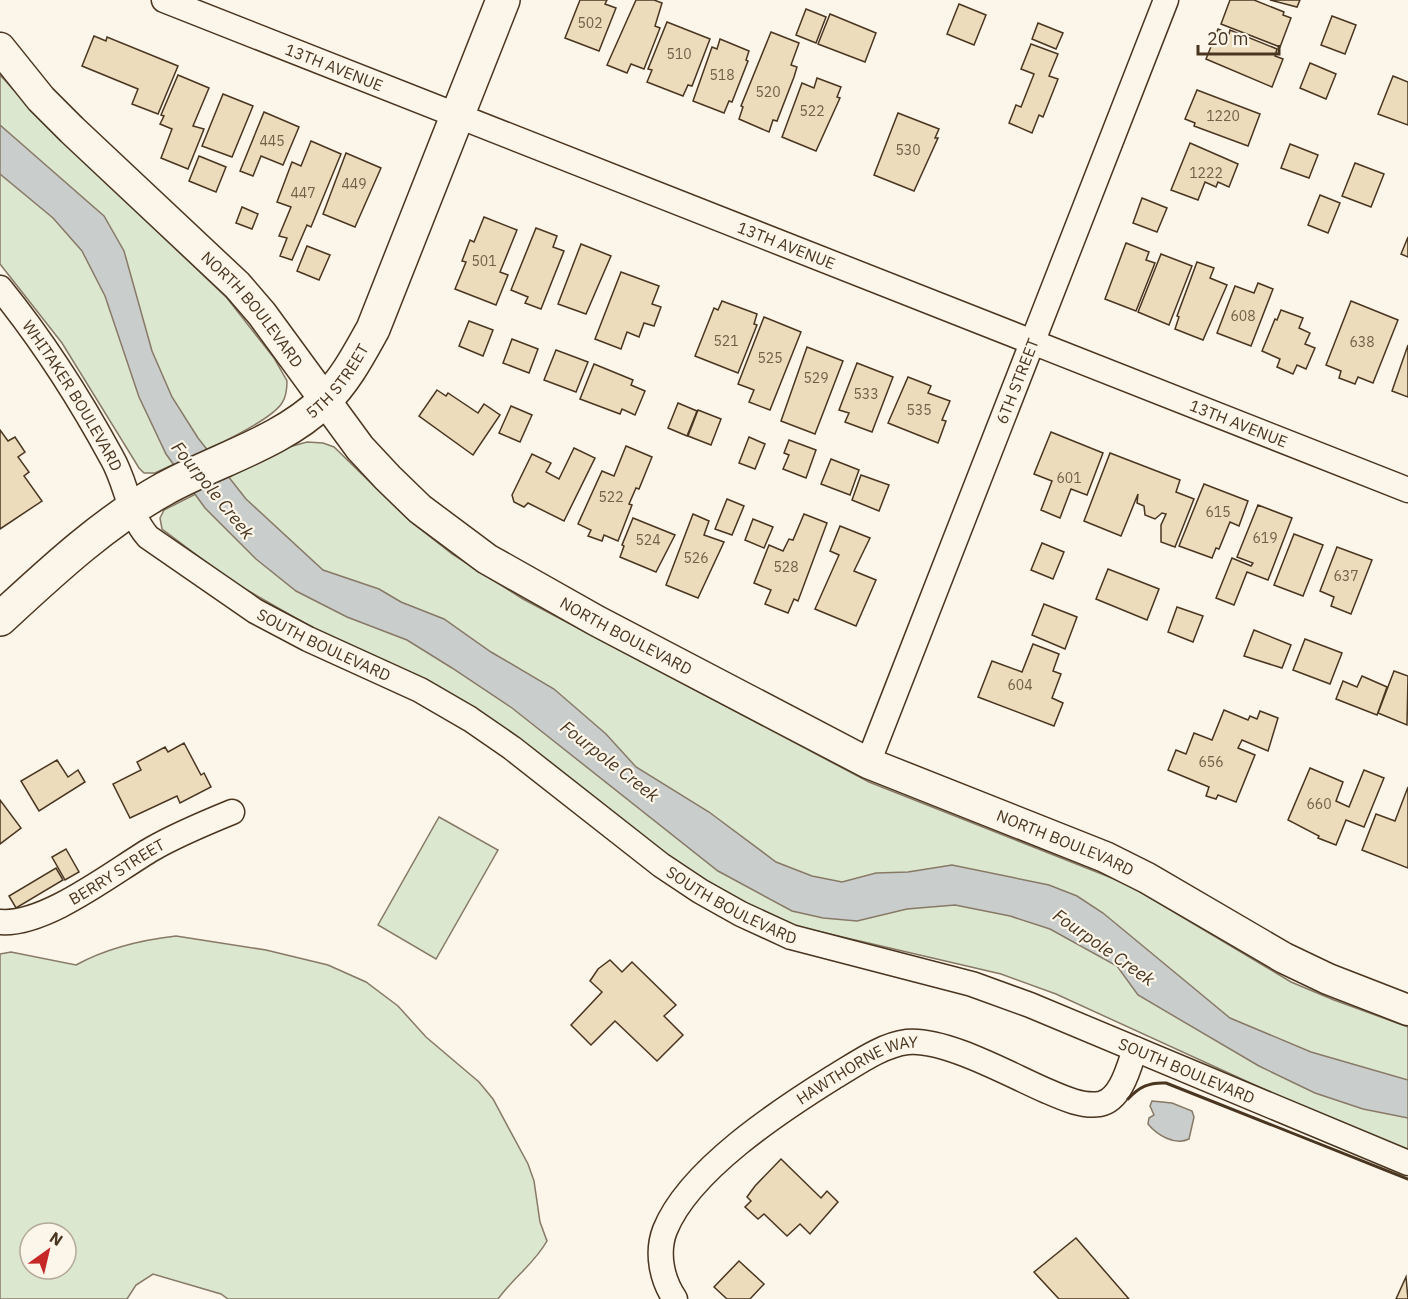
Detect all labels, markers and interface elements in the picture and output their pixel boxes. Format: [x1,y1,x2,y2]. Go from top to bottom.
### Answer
house number: 502 [577,14,603,32]
scale bar [1198,18,1279,56]
text: 20 m [1207,27,1249,50]
street label: 13TH AVENUE [282,39,386,95]
house number: 510 [666,45,692,63]
house number: 518 [709,66,735,84]
house number: 520 [755,83,781,101]
house number: 522 [799,102,825,120]
house number: 1220 [1206,107,1240,125]
house number: 445 [259,132,285,150]
house number: 530 [895,141,921,159]
house number: 1222 [1189,164,1223,182]
house number: 449 [341,175,367,193]
house number: 447 [290,184,316,202]
street label: 13TH AVENUE [735,217,838,273]
street label: NORTH BOULEVARD [197,247,308,371]
house number: 501 [471,252,497,270]
house number: 608 [1230,307,1256,325]
street label: WHITAKER BOULEVARD [18,316,127,474]
house number: 521 [713,332,739,350]
house number: 638 [1349,333,1375,351]
street label: 6TH STREET [991,335,1043,427]
street label: 5TH STREET [302,340,373,423]
house number: 525 [757,349,783,367]
house number: 529 [803,369,829,387]
house number: 533 [853,385,879,403]
street label: 13TH AVENUE [1187,395,1291,452]
house number: 535 [906,401,932,419]
water label: Fourpole Creek [167,436,260,544]
house number: 601 [1056,469,1082,487]
house number: 522 [598,488,624,506]
house number: 615 [1205,503,1231,521]
house number: 619 [1252,529,1278,547]
house number: 524 [635,531,661,549]
house number: 526 [683,549,709,567]
house number: 528 [773,558,799,576]
house number: 637 [1333,567,1359,585]
street label: NORTH BOULEVARD [556,592,696,679]
street label: SOUTH BOULEVARD [254,604,394,685]
house number: 604 [1007,676,1033,694]
water label: Fourpole Creek [556,715,665,807]
house number: 656 [1198,753,1224,771]
house number: 660 [1306,795,1332,813]
street label: NORTH BOULEVARD [994,805,1137,880]
street label: BERRY STREET [65,834,168,909]
street label: SOUTH BOULEVARD [663,861,799,948]
water label: Fourpole Creek [1049,903,1160,991]
street label: HAWTHORNE WAY [792,1032,918,1108]
street label: SOUTH BOULEVARD [1116,1033,1258,1108]
north arrow [18,1221,78,1281]
text: N [46,1227,67,1250]

